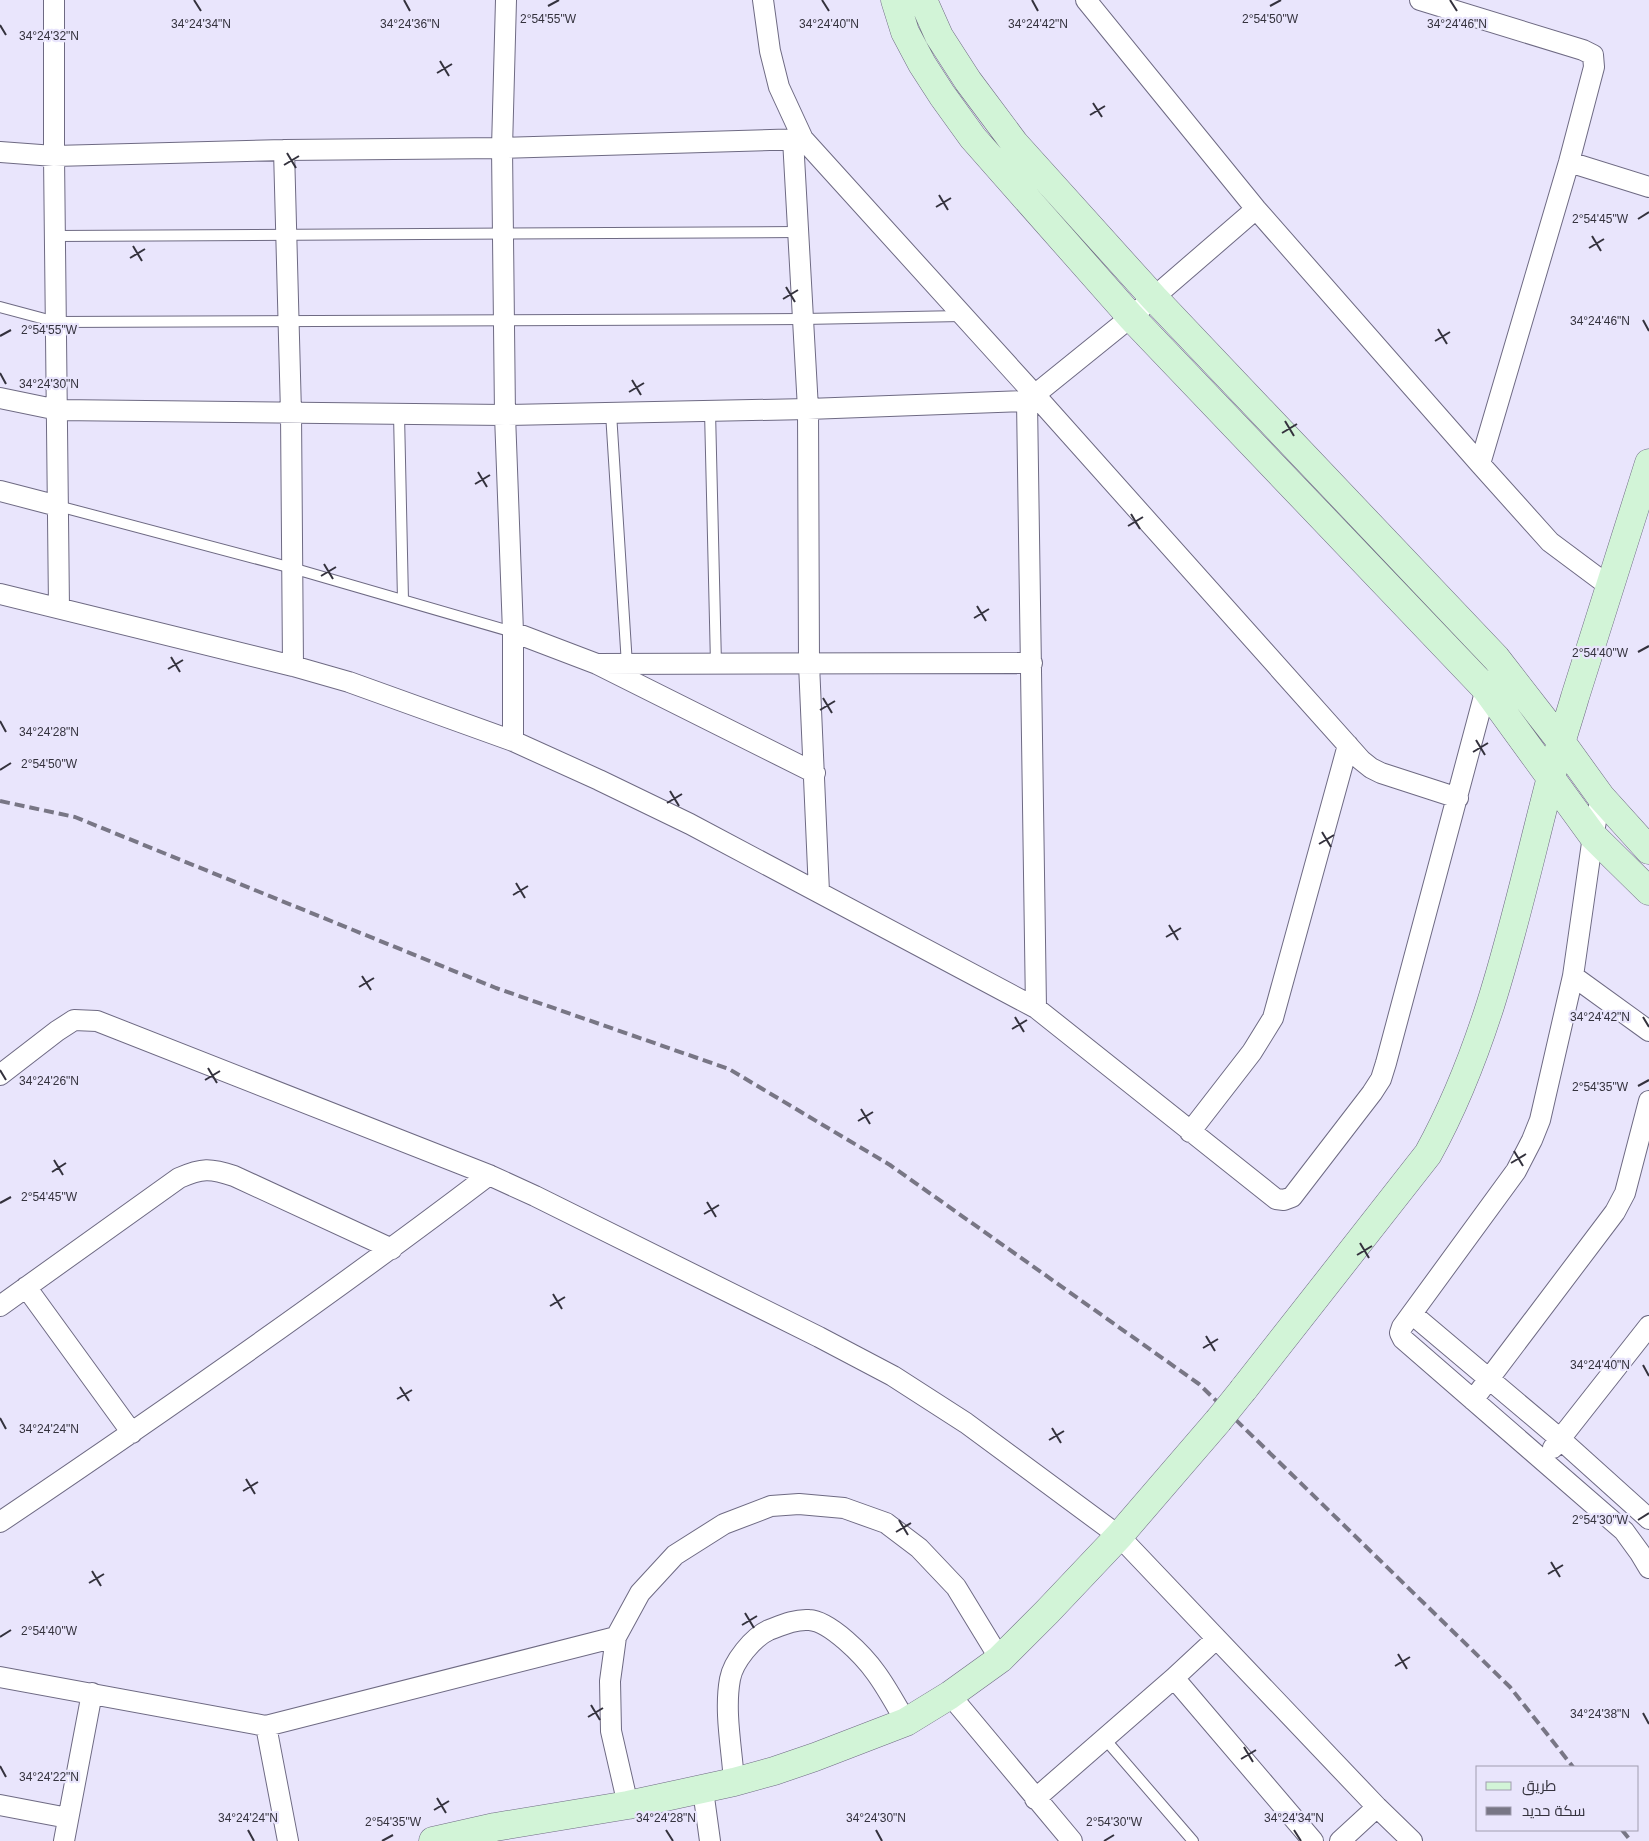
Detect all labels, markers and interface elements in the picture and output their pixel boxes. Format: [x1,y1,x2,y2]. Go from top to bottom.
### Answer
text: 2°54'55"W [520,12,577,26]
text: 2°54'50"W [1242,12,1299,26]
text: 34°24'34"N [171,17,231,31]
text: 34°24'36"N [380,17,440,31]
text: 34°24'40"N [799,17,859,31]
text: 34°24'42"N [1008,17,1068,31]
text: 34°24'46"N [1427,17,1487,31]
text: 34°24'32"N [19,29,79,43]
text: 2°54'45"W [1572,212,1629,226]
text: 34°24'46"N [1570,314,1630,328]
text: 2°54'55"W [21,323,78,337]
text: 34°24'30"N [19,377,79,391]
text: 2°54'40"W [1572,646,1629,660]
text: 34°24'28"N [19,725,79,739]
text: 2°54'50"W [21,757,78,771]
text: 34°24'42"N [1570,1010,1630,1024]
text: 34°24'26"N [19,1074,79,1088]
text: 2°54'35"W [1572,1080,1629,1094]
text: 2°54'45"W [21,1190,78,1204]
text: 34°24'40"N [1570,1358,1630,1372]
text: 34°24'24"N [19,1422,79,1436]
text: 2°54'30"W [1572,1513,1629,1527]
text: 2°54'40"W [21,1624,78,1638]
text: 34°24'38"N [1570,1707,1630,1721]
legend [1476,1766,1639,1831]
text: 34°24'22"N [19,1770,79,1784]
text: طريق [1522,1777,1556,1796]
text: سكة حديد [1522,1802,1586,1819]
text: 34°24'24"N [218,1811,278,1825]
text: 34°24'28"N [636,1811,696,1825]
text: 34°24'30"N [846,1811,906,1825]
text: 34°24'34"N [1264,1811,1324,1825]
text: 2°54'35"W [365,1815,422,1829]
text: 2°54'30"W [1086,1815,1143,1829]

